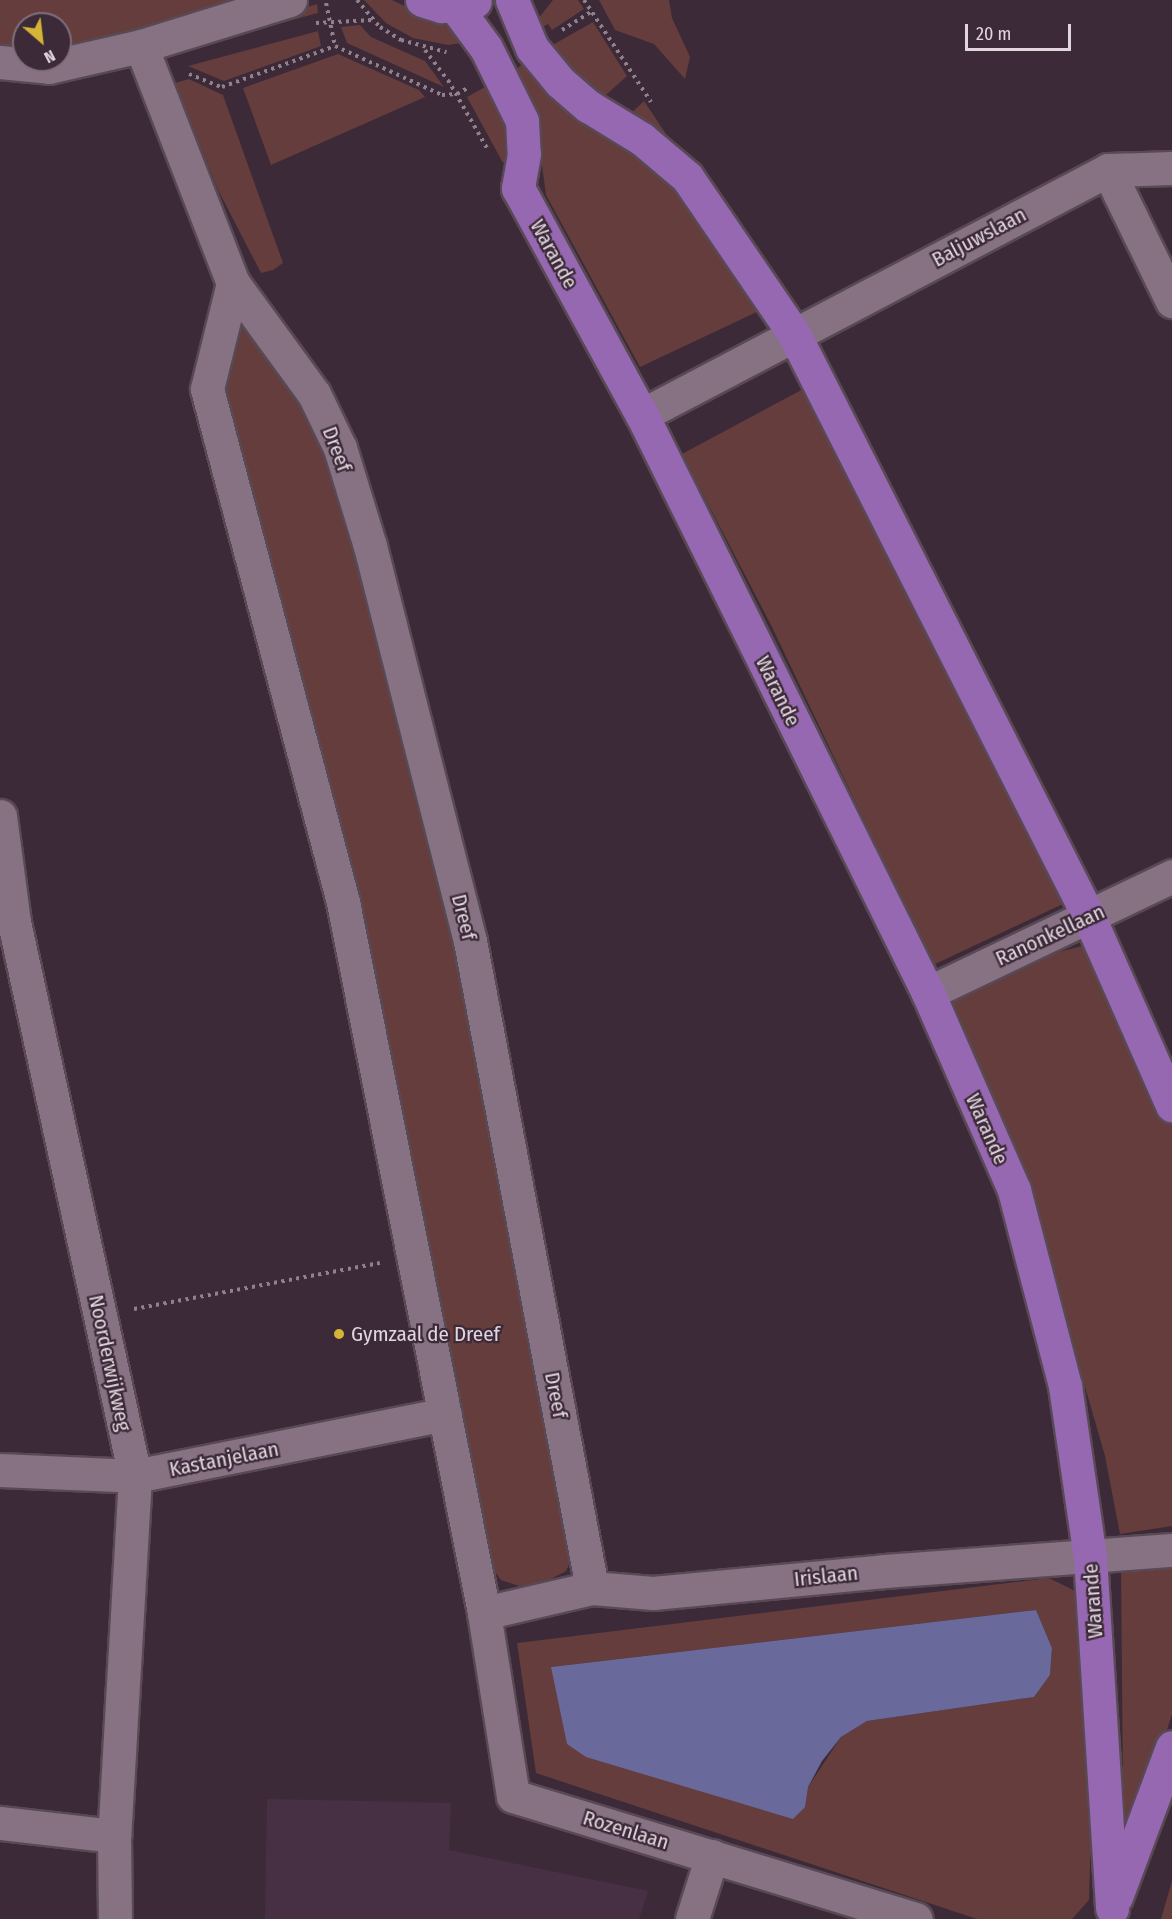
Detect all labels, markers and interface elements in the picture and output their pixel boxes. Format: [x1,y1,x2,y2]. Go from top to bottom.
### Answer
north arrow [12,12,72,72]
scale bar [968,12,1074,50]
text: 20 m [976,23,1011,45]
text: N [41,46,58,67]
street label: Baljuwslaan [928,202,1030,272]
street label: Warande [525,215,583,293]
street label: Dreef [317,423,357,475]
street label: Warande [750,652,806,730]
street label: Dreef [446,892,482,942]
street label: Ranonkellaan [992,899,1108,971]
street label: Warande [960,1090,1014,1168]
street label: Noorderwijkweg [83,1293,137,1433]
place label: Gymzaal de Dreef [351,1321,500,1347]
marker: Gymzaal de Dreef [332,1327,346,1341]
street label: Dreef [539,1370,573,1420]
street label: Kastanjelaan [167,1436,281,1482]
street label: Irislaan [793,1560,859,1592]
street label: Warande [1078,1563,1108,1639]
street label: Rozenlaan [580,1805,672,1855]

